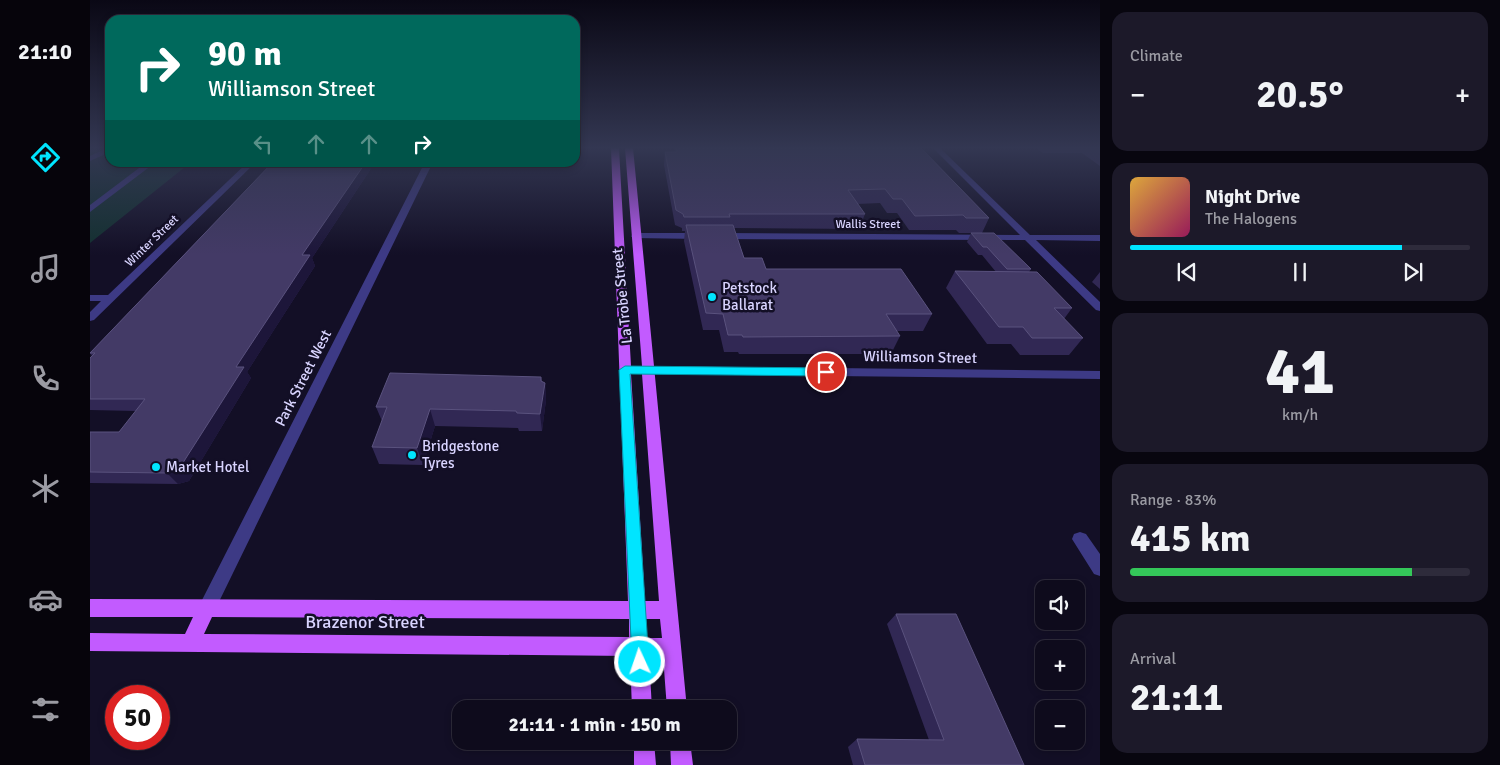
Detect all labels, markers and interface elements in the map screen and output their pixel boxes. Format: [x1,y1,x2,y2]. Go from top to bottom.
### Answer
text: 90 m [208,32,282,75]
icon: right [125,35,190,100]
text: 21:10 [18,38,72,65]
text: Climate [1130,46,1183,66]
text: 20.5° [1256,71,1344,118]
text: Williamson Street [208,75,375,102]
text: − [1130,78,1145,112]
text: + [1455,78,1470,112]
icon: left [249,130,277,158]
icon: ahead [302,130,330,158]
icon: ahead [355,130,383,158]
icon: right [408,130,436,158]
icon: directions [28,140,63,175]
text: Night Drive [1205,185,1300,209]
text: The Halogens [1205,209,1297,229]
street label: Winter Street [122,212,182,270]
street label: Wallis Street [835,217,901,232]
street label: La Trobe Street [608,247,636,345]
icon: music [28,251,63,286]
icon: previous [1173,258,1201,286]
icon: pause [1286,258,1314,286]
icon: next [1399,258,1427,286]
place label: Petstock Ballarat [722,279,777,314]
marker: Petstock Ballarat [706,291,718,303]
street label: Park Street West [271,327,335,429]
text: 41 [1265,332,1335,412]
street label: Williamson Street [863,347,977,367]
pin [805,351,847,393]
icon: arrive [812,358,840,386]
icon: phone [28,361,63,396]
text: km/h [1282,405,1318,425]
place label: Bridgestone Tyres [422,437,499,472]
marker: Bridgestone Tyres [406,449,418,461]
place label: Market Hotel [166,458,249,476]
marker: Market Hotel [150,461,162,473]
icon: climate [28,471,63,506]
text: Range · 83% [1130,490,1216,510]
text: 415 km [1130,515,1251,562]
map controls [1035,580,1085,750]
button: sound [1035,580,1085,630]
icon: car [28,582,63,617]
street label: Brazenor Street [305,611,425,633]
position arrow [613,635,665,687]
button: + [1035,640,1085,690]
text: Arrival [1130,649,1176,669]
text: 21:11 [1130,674,1223,721]
speed limit sign: 50 [105,685,170,750]
icon: filters [28,692,63,727]
button: − [1035,700,1085,750]
text: 21:11 · 1 min · 150 m [508,713,681,737]

